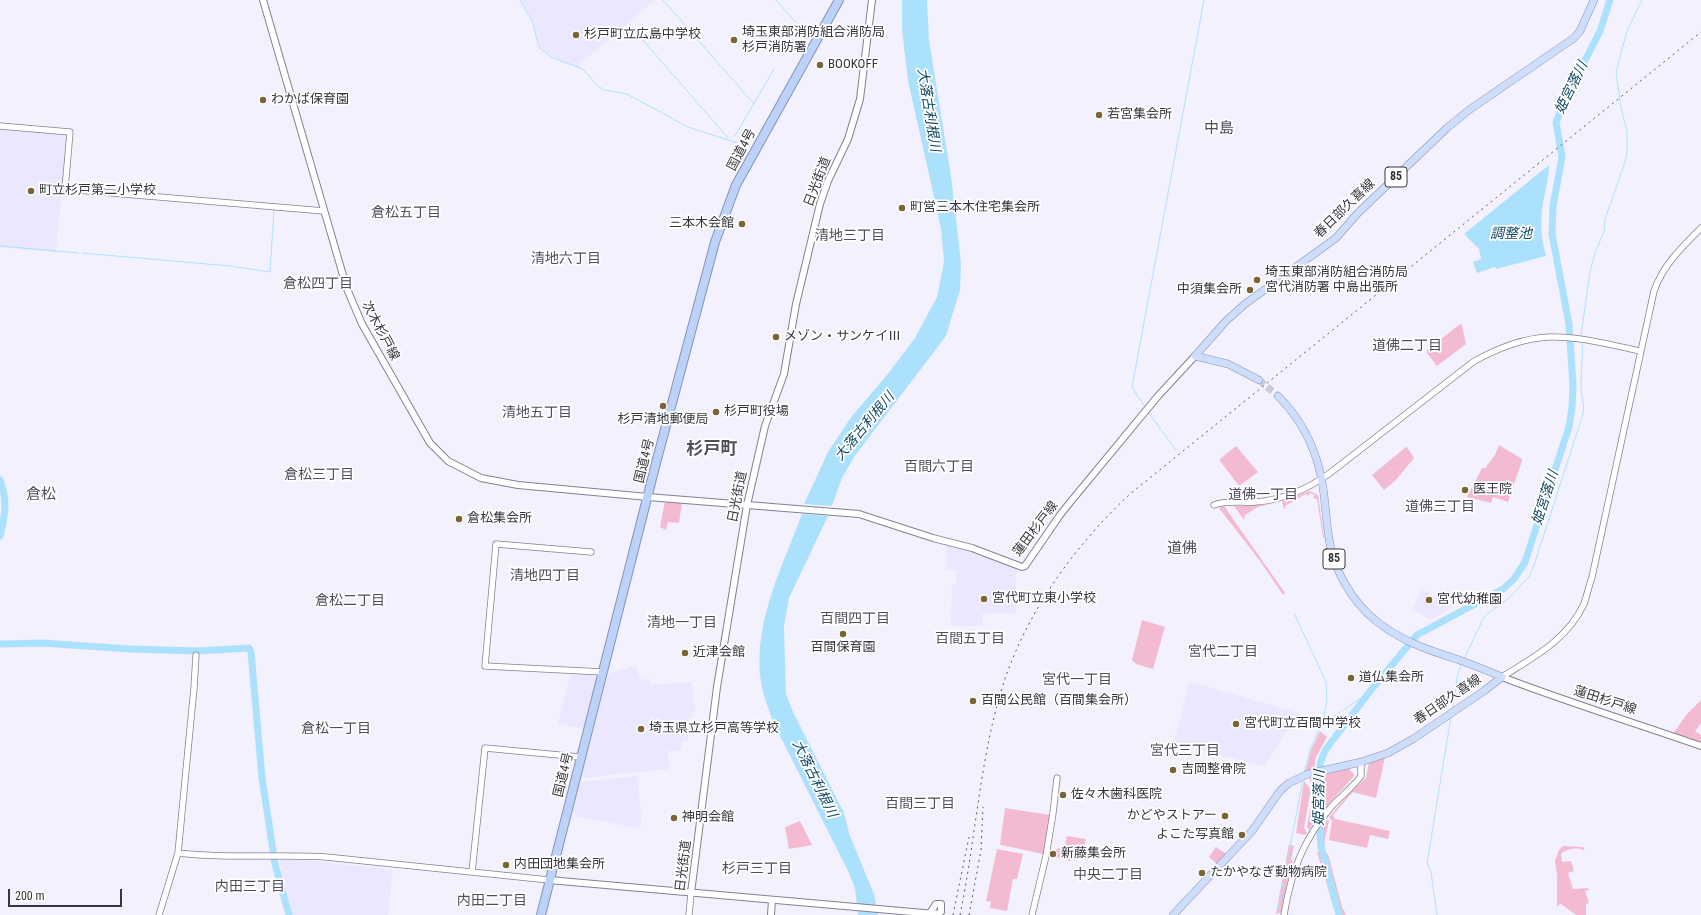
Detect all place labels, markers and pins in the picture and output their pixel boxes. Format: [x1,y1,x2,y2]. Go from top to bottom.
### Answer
place label: 埼玉東部消防組合消防局 杉戸消防署 [742,25,885,56]
place label: 杉戸町立広島中学校 [584,27,701,43]
marker: 杉戸町立広島中学校 [571,30,581,40]
marker: 埼玉東部消防組合消防局 杉戸消防署 [729,35,739,45]
place label: BOOKOFF [828,57,878,73]
marker: BOOKOFF [815,60,825,70]
place label: わかば保育園 [271,92,349,108]
marker: わかば保育園 [258,95,268,105]
place label: 若宮集会所 [1107,107,1172,123]
marker: 若宮集会所 [1094,110,1104,120]
place label: 町立杉戸第二小学校 [39,183,156,199]
marker: 町立杉戸第二小学校 [26,186,36,196]
place label: 町営三本木住宅集会所 [910,200,1040,216]
marker: 町営三本木住宅集会所 [897,203,907,213]
place label: 三本木会館 [669,216,734,232]
marker: 三本木会館 [737,219,747,229]
place label: 埼玉東部消防組合消防局 宮代消防署 中島出張所 [1265,265,1408,296]
marker: 埼玉東部消防組合消防局 宮代消防署 中島出張所 [1252,275,1262,285]
place label: 中須集会所 [1177,282,1242,298]
marker: 中須集会所 [1245,285,1255,295]
place label: メゾン・サンケイⅢ [784,329,901,345]
marker: メゾン・サンケイⅢ [771,332,781,342]
marker: 杉戸清地郵便局 [658,401,668,411]
place label: 杉戸町役場 [724,404,789,420]
marker: 杉戸町役場 [711,407,721,417]
place label: 杉戸清地郵便局 [618,412,708,428]
place label: 医王院 [1473,482,1512,498]
marker: 医王院 [1460,485,1470,495]
place label: 倉松集会所 [467,511,532,527]
marker: 倉松集会所 [454,514,464,524]
place label: 宮代町立東小学校 [992,591,1096,607]
place label: 宮代幼稚園 [1437,592,1502,608]
marker: 宮代町立東小学校 [979,594,989,604]
marker: 宮代幼稚園 [1424,595,1434,605]
marker: 百間保育園 [838,629,848,639]
place label: 百間保育園 [811,640,875,656]
place label: 近津会館 [693,645,745,661]
marker: 近津会館 [680,648,690,658]
place label: 道仏集会所 [1359,670,1424,686]
marker: 道仏集会所 [1346,673,1356,683]
place label: 百間公民館（百間集会所） [981,693,1137,709]
marker: 百間公民館（百間集会所） [968,696,978,706]
place label: 宮代町立百間中学校 [1244,716,1361,732]
marker: 宮代町立百間中学校 [1231,719,1241,729]
place label: 埼玉県立杉戸高等学校 [649,721,779,737]
marker: 埼玉県立杉戸高等学校 [636,724,646,734]
place label: 吉岡整骨院 [1181,762,1246,778]
marker: 吉岡整骨院 [1168,765,1178,775]
place label: 佐々木歯科医院 [1071,787,1162,803]
marker: 佐々木歯科医院 [1058,790,1068,800]
place label: かどやストアー [1127,808,1217,824]
place label: 神明会館 [682,810,734,826]
marker: かどやストアー [1220,811,1230,821]
marker: 神明会館 [669,813,679,823]
place label: よこた写真館 [1156,827,1234,843]
marker: よこた写真館 [1237,830,1247,840]
place label: 新藤集会所 [1061,846,1126,862]
marker: 新藤集会所 [1048,849,1058,859]
place label: 内田団地集会所 [514,857,605,873]
marker: 内田団地集会所 [501,860,511,870]
place label: たかやなぎ動物病院 [1210,865,1327,881]
marker: たかやなぎ動物病院 [1197,868,1207,878]

